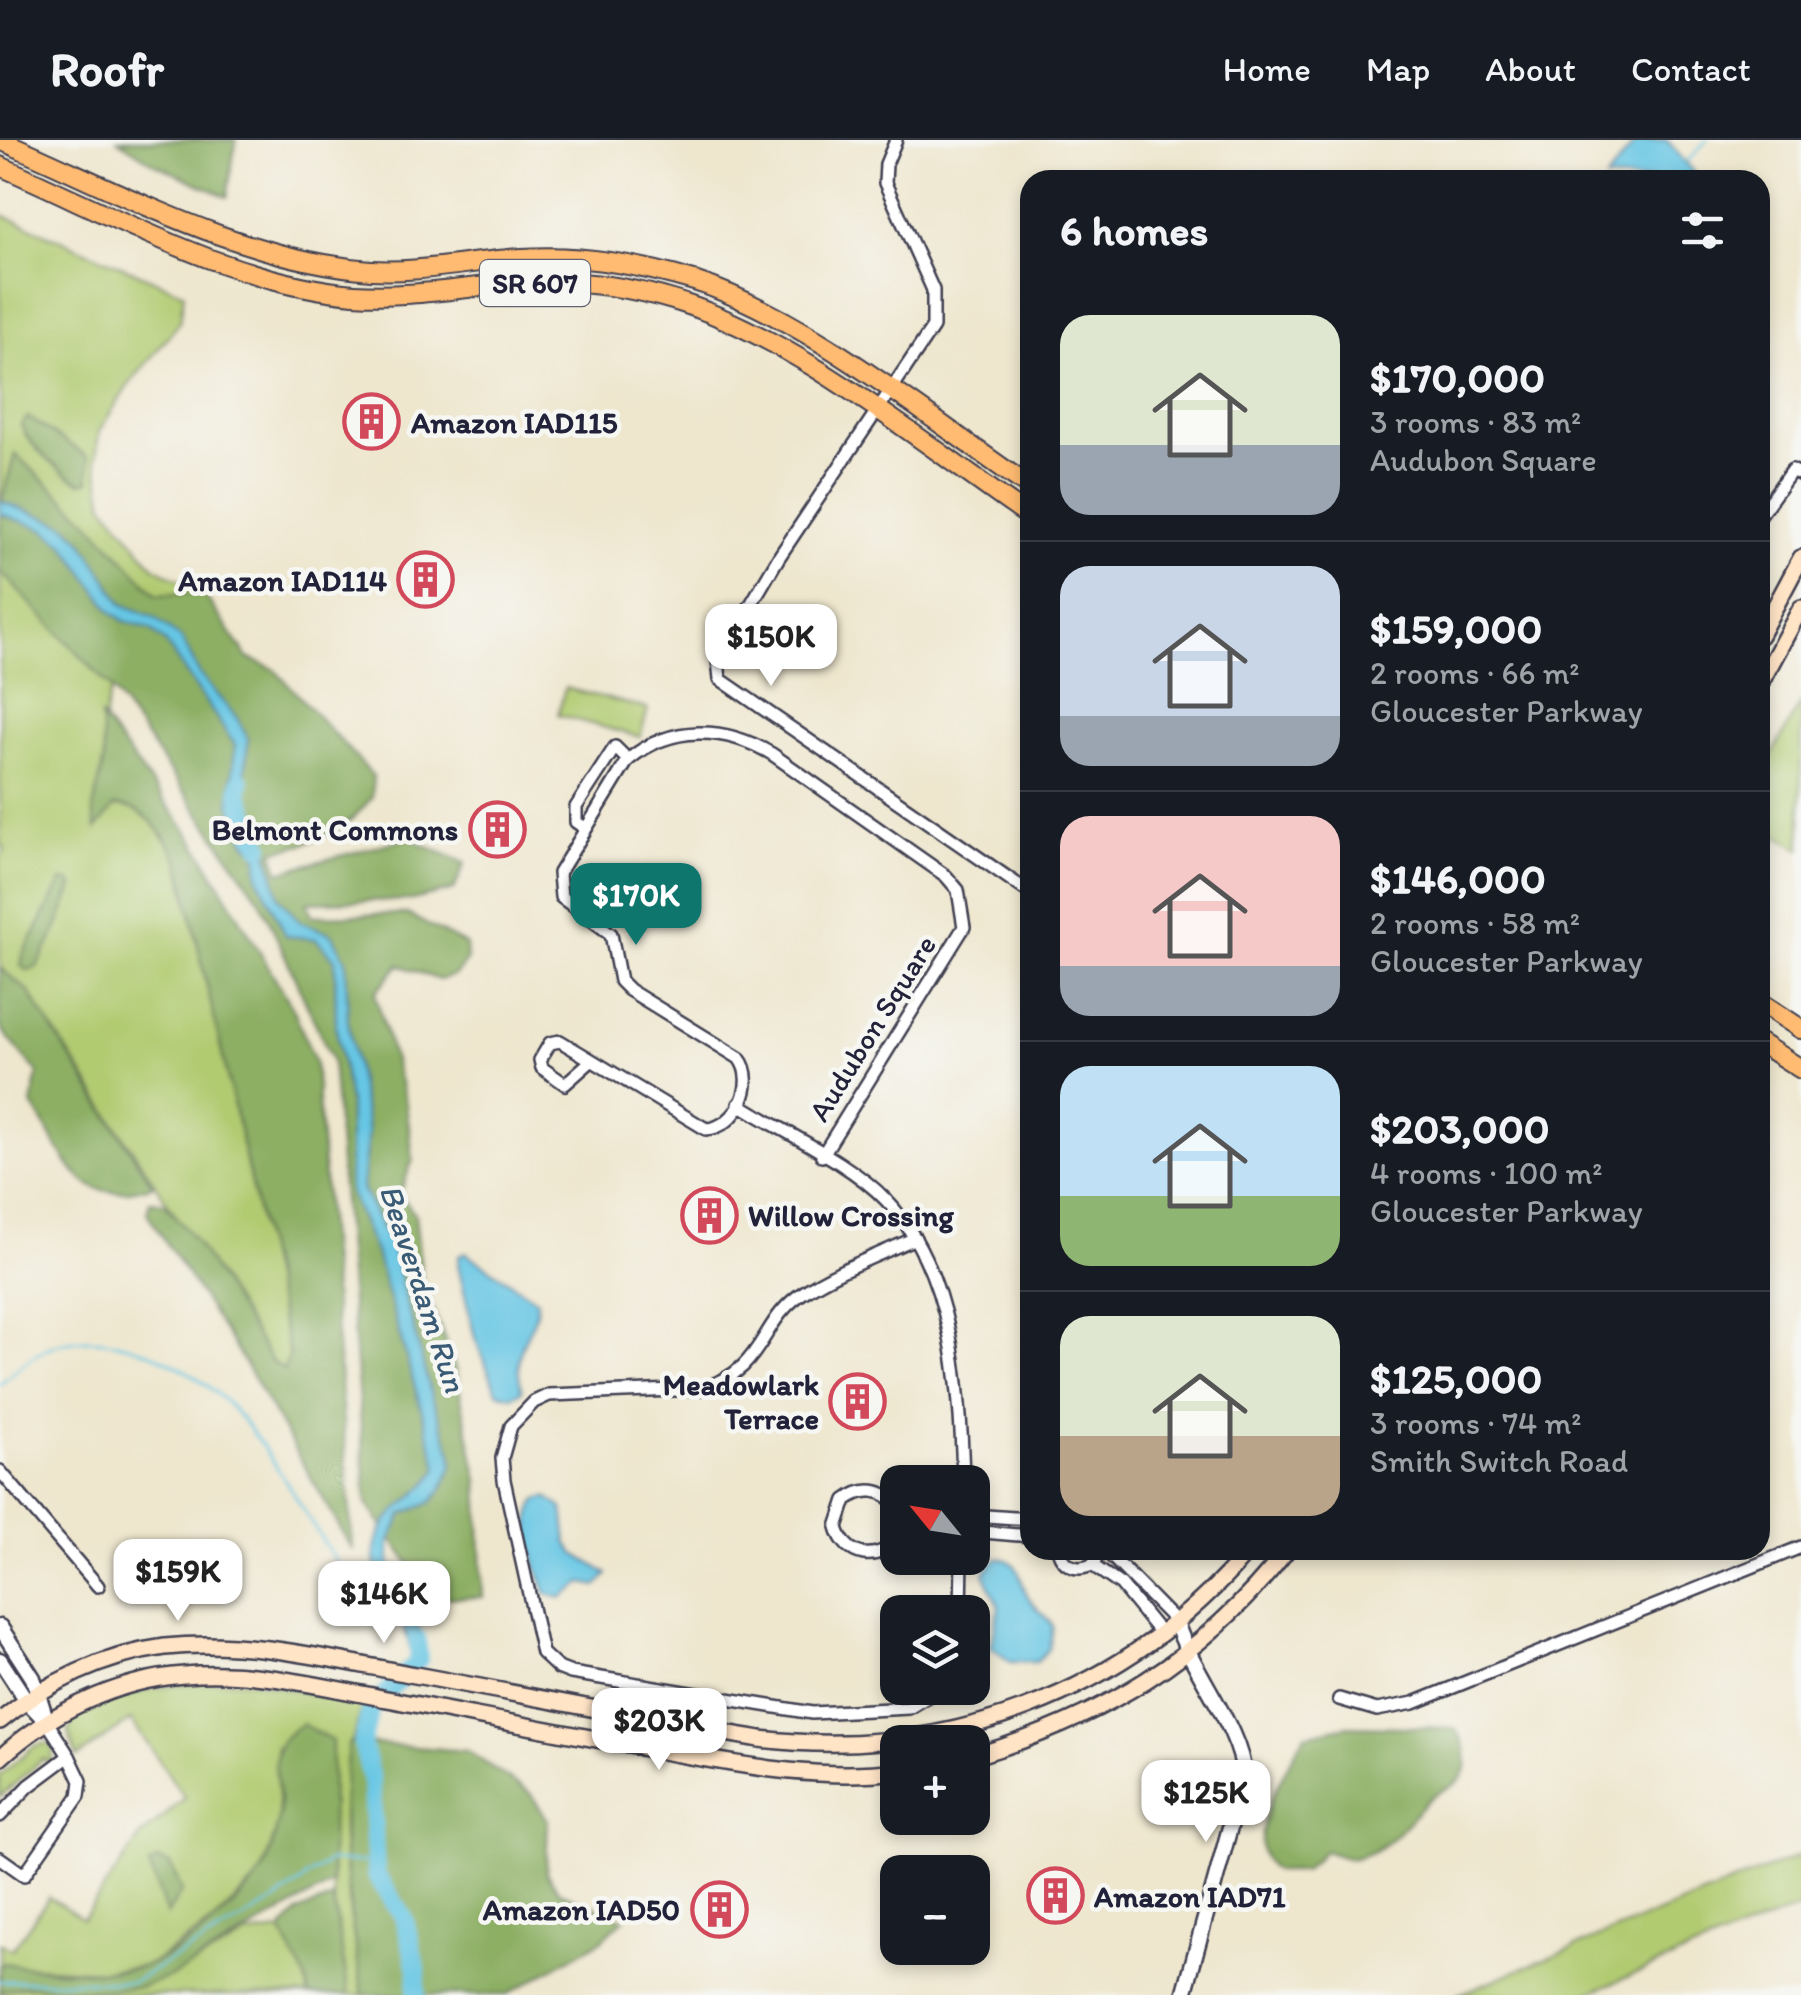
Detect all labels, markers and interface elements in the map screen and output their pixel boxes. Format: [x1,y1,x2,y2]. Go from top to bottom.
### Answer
text: Roofr [50,40,164,98]
text: Home [1223,48,1311,90]
text: Map [1366,48,1430,90]
text: About [1485,48,1576,90]
text: Contact [1631,48,1751,90]
icon: filters [1675,203,1730,258]
text: 6 homes [1060,205,1208,256]
road number: SR 607 [480,260,590,306]
text: $170,000 [1370,352,1545,403]
icon: home [1140,355,1260,475]
building icon: Amazon IAD115 [342,392,402,452]
text: 3 rooms · 83 m² [1370,403,1581,441]
place label: Amazon IAD115 [410,404,618,441]
text: Audubon Square [1370,441,1597,479]
building icon: Amazon IAD114 [396,550,456,610]
place label: Amazon IAD114 [177,562,387,599]
text: $159,000 [1370,603,1542,654]
pin: $150K [701,604,841,689]
icon: home [1140,606,1260,726]
text: $150K [727,617,815,655]
text: 2 rooms · 66 m² [1370,654,1580,692]
text: Gloucester Parkway [1370,692,1643,730]
building icon: Belmont Commons [467,799,527,859]
place label: Belmont Commons [212,811,458,848]
text: $146,000 [1370,853,1546,904]
icon: home [1140,856,1260,976]
pin: $170K [566,863,706,948]
text: $170K [592,876,680,914]
text: 2 rooms · 58 m² [1370,904,1580,942]
street label: Audubon Square [800,928,944,1128]
text: Gloucester Parkway [1370,942,1643,980]
text: $203,000 [1370,1103,1550,1154]
icon: home [1140,1106,1260,1226]
text: 4 rooms · 100 m² [1370,1154,1602,1192]
water label: Beaverdam Run [372,1179,475,1397]
building icon: Willow Crossing [679,1185,739,1245]
text: Gloucester Parkway [1370,1192,1643,1230]
place label: Willow Crossing [748,1197,954,1234]
text: $125,000 [1370,1353,1543,1404]
icon: home [1140,1356,1260,1476]
place label: Meadowlark Terrace [663,1366,819,1437]
building icon: Meadowlark Terrace [828,1371,888,1431]
text: 3 rooms · 74 m² [1370,1404,1581,1442]
text: Smith Switch Road [1370,1442,1628,1480]
north arrow [880,1465,990,1575]
map controls [880,1465,990,1965]
pin: $159K [108,1539,248,1624]
text: $159K [135,1552,221,1590]
pin: $146K [314,1561,454,1646]
text: $146K [340,1574,428,1612]
button: layers [880,1595,990,1705]
pin: $203K [589,1688,729,1773]
text: $203K [614,1701,704,1739]
button: + [880,1725,990,1835]
pin: $125K [1136,1760,1276,1845]
text: $125K [1163,1773,1249,1811]
button: − [880,1855,990,1965]
building icon: Amazon IAD71 [1025,1866,1085,1926]
place label: Amazon IAD71 [1093,1878,1286,1915]
building icon: Amazon IAD50 [689,1879,749,1939]
place label: Amazon IAD50 [482,1891,680,1928]

